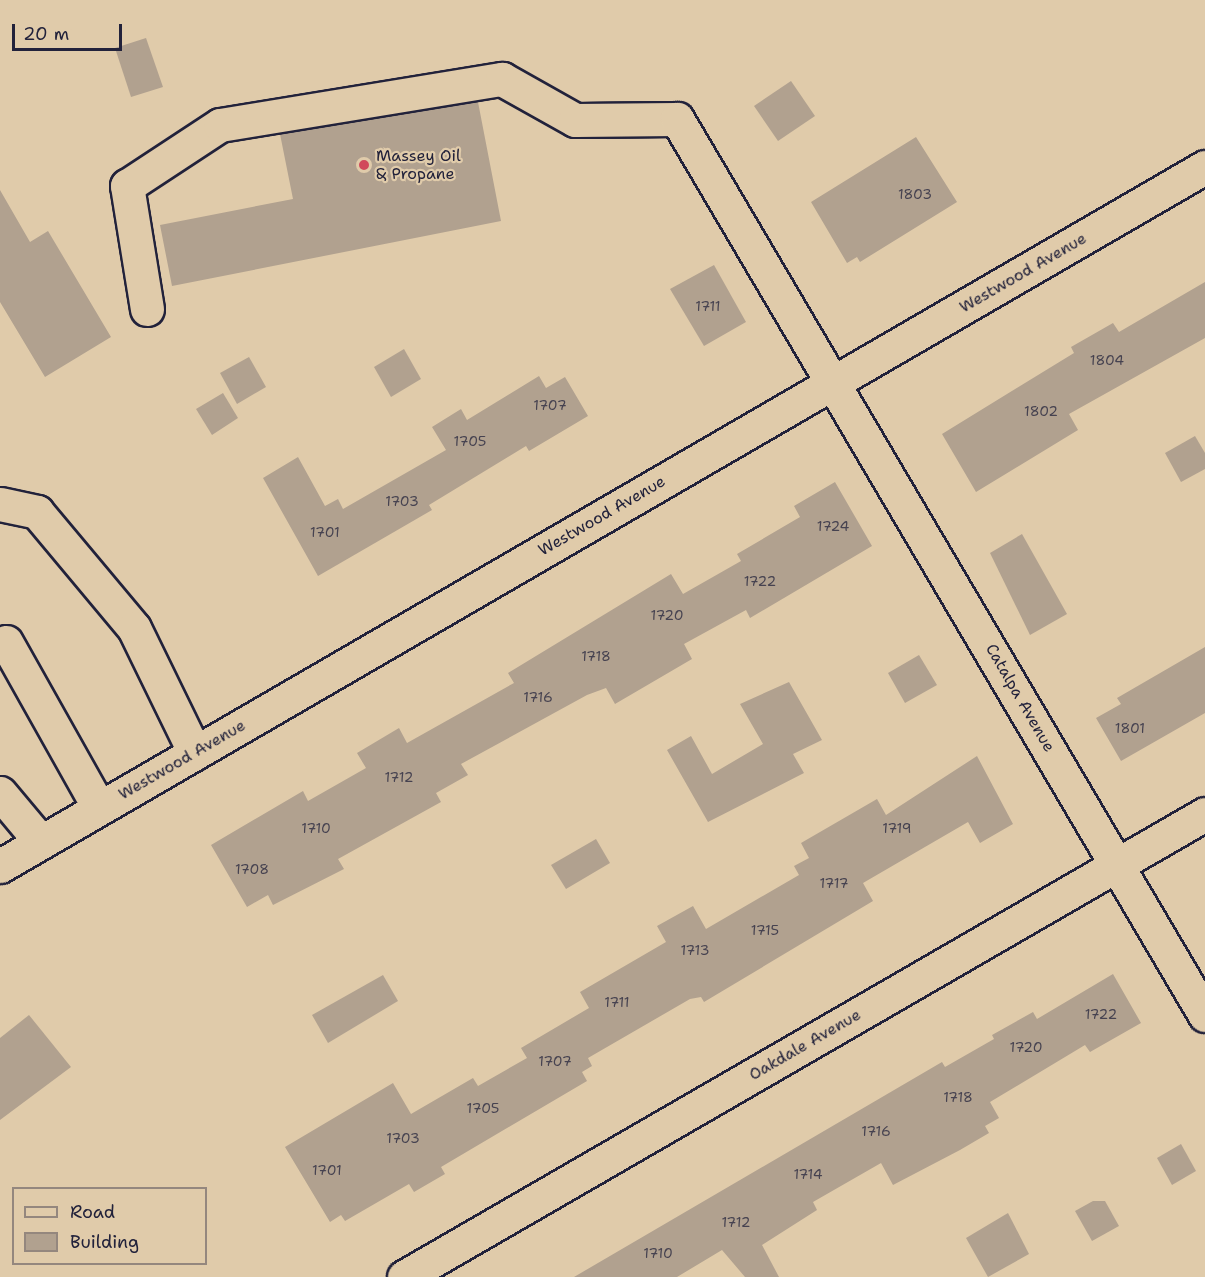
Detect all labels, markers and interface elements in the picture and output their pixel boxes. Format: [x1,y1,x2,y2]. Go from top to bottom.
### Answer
scale bar [15,12,124,50]
text: 20 m [23,22,69,46]
place label: Massey Oil & Propane [376,146,461,184]
marker: Massey Oil & Propane [357,158,371,172]
house number: 1803 [898,186,932,202]
street label: Westwood Avenue [956,229,1090,317]
house number: 1711 [695,298,721,314]
house number: 1804 [1090,352,1124,368]
house number: 1707 [533,397,567,413]
house number: 1802 [1024,403,1058,419]
house number: 1705 [454,433,486,449]
street label: Westwood Avenue [535,472,669,560]
house number: 1703 [385,493,419,509]
house number: 1724 [817,518,849,534]
house number: 1701 [310,524,340,540]
house number: 1722 [744,573,776,589]
house number: 1720 [651,607,683,623]
street label: Catalpa Avenue [981,641,1059,755]
house number: 1718 [581,648,611,664]
house number: 1716 [523,689,553,705]
street label: Westwood Avenue [115,716,249,804]
house number: 1801 [1115,720,1145,736]
house number: 1712 [384,769,414,785]
house number: 1710 [301,820,331,836]
house number: 1719 [882,820,912,836]
house number: 1708 [235,861,269,877]
house number: 1717 [819,875,849,891]
house number: 1715 [751,922,779,938]
house number: 1713 [680,942,710,958]
house number: 1711 [604,994,630,1010]
street label: Oakdale Avenue [746,1005,864,1085]
house number: 1722 [1085,1006,1117,1022]
house number: 1720 [1010,1039,1042,1055]
house number: 1707 [538,1053,572,1069]
house number: 1718 [943,1089,973,1105]
house number: 1705 [467,1100,499,1116]
house number: 1716 [861,1123,891,1139]
house number: 1703 [386,1130,420,1146]
house number: 1701 [312,1162,342,1178]
house number: 1714 [793,1166,823,1182]
legend [12,1187,207,1265]
text: Road [70,1200,115,1224]
house number: 1712 [721,1214,751,1230]
text: Building [70,1230,139,1254]
house number: 1710 [643,1245,673,1261]

